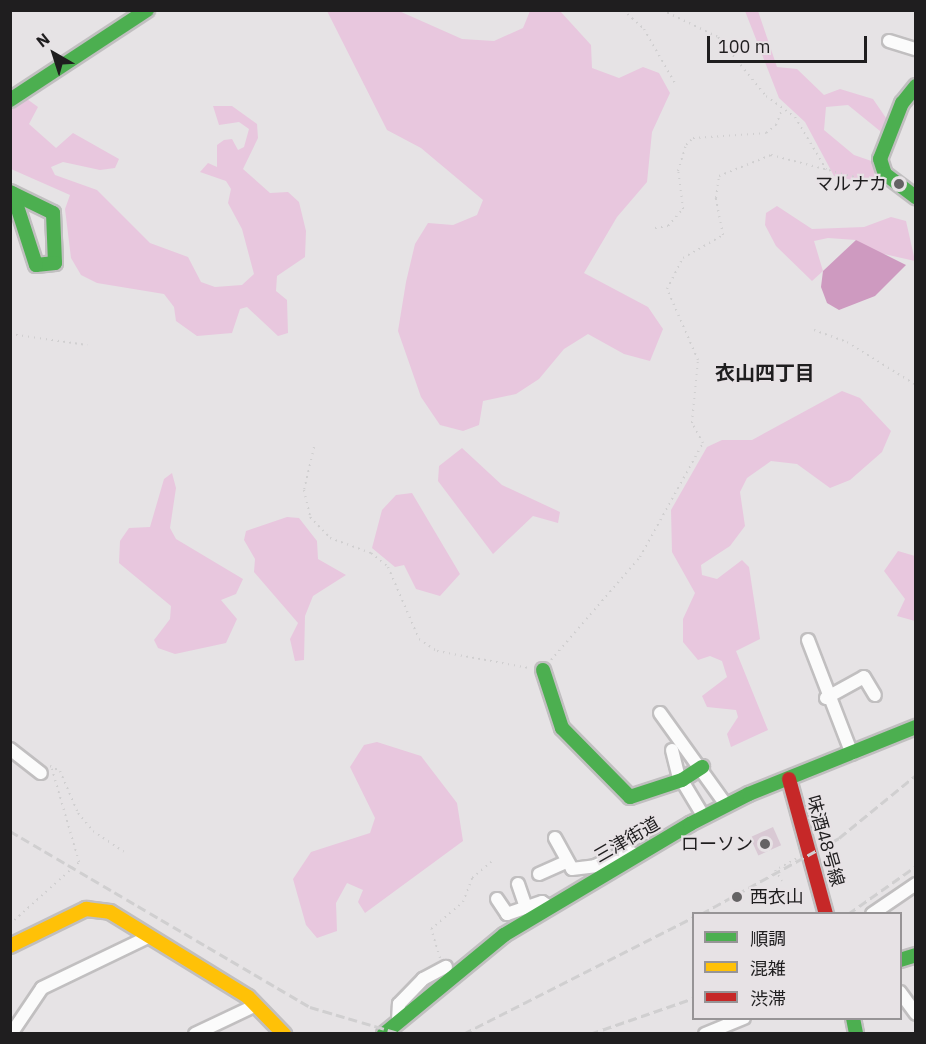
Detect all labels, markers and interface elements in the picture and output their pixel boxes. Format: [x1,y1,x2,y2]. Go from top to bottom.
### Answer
north arrow [24,24,84,84]
scale bar [710,24,870,62]
text: N [32,29,53,51]
text: 100 m [718,35,770,58]
place label: マルナカ [815,173,887,195]
marker: マルナカ [892,177,906,191]
district label: 衣山四丁目 [715,360,815,384]
street label: 味酒48号線 [802,793,848,889]
street label: 三津街道 [590,813,664,867]
place label: ローソン [681,833,753,855]
marker: ローソン [758,837,772,851]
place label: 西衣山 [750,886,804,908]
marker: 西衣山 [728,888,746,906]
legend [692,912,902,1020]
text: 順調 [750,927,786,950]
text: 混雑 [750,957,786,980]
text: 渋滞 [750,987,786,1010]

